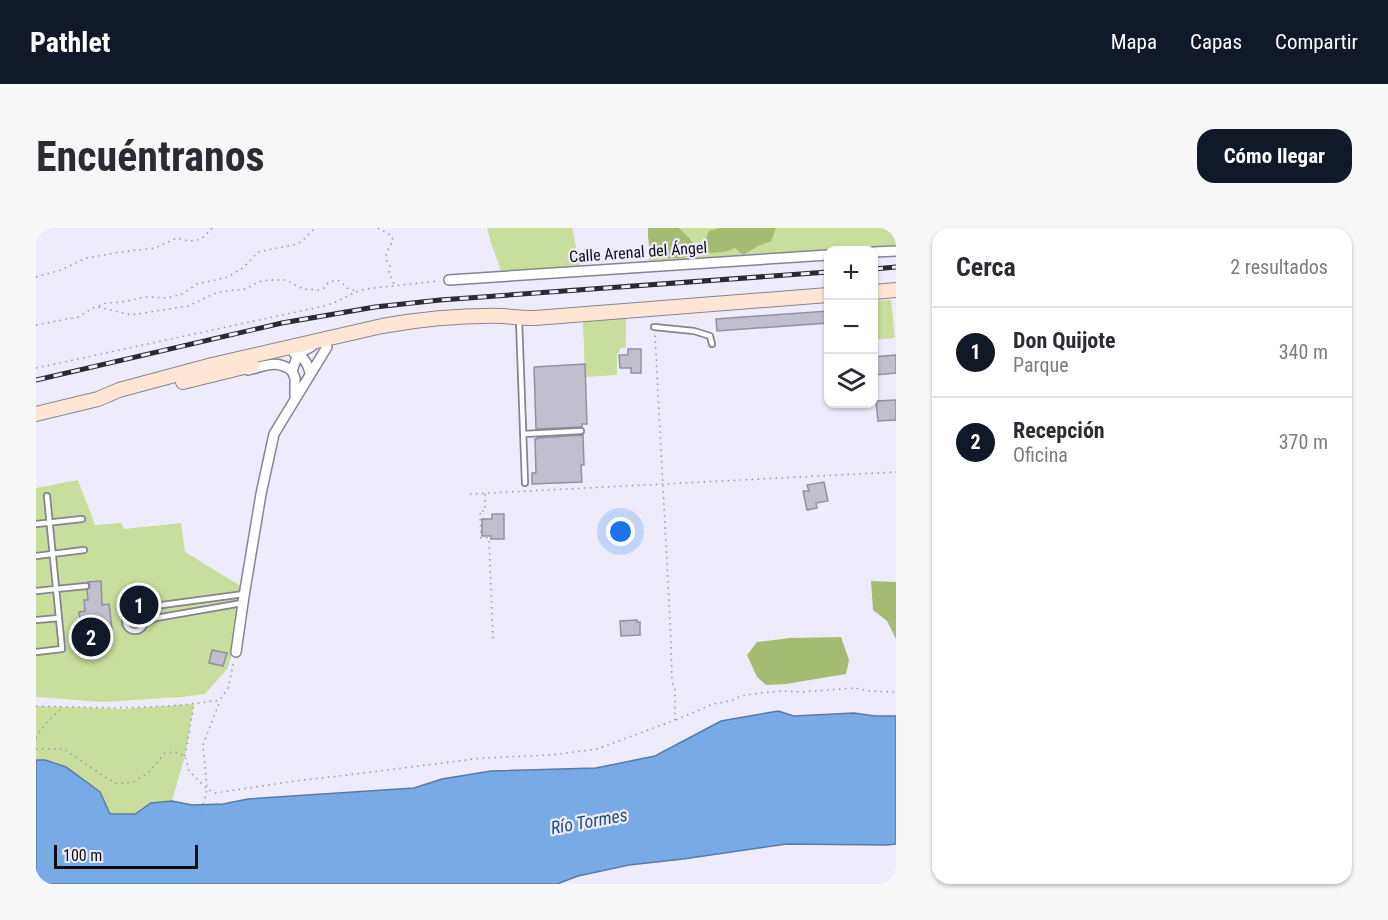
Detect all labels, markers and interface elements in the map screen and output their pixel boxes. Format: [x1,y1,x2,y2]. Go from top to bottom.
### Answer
text: Pathlet [30,26,110,59]
text: Mapa [1111,30,1157,54]
text: Capas [1190,30,1242,54]
text: Compartir [1275,30,1358,54]
button: Cómo llegar [1197,129,1352,183]
text: Encuéntranos [36,132,265,181]
street label: Calle Arenal del Ángel [568,238,708,266]
map controls [824,246,878,408]
button: + [824,246,878,300]
text: Cerca [956,252,1016,282]
text: 2 resultados [1230,255,1328,279]
button: − [824,300,878,354]
text: Don Quijote [1013,328,1116,353]
text: 1 [970,340,981,364]
text: 340 m [1279,340,1328,364]
text: Parque [1013,353,1069,377]
button: layers [824,354,878,408]
text: Recepción [1013,418,1105,443]
text: 2 [970,430,981,454]
text: 370 m [1279,430,1328,454]
text: Oficina [1013,443,1068,467]
your location [606,517,635,546]
pin: 1 [120,582,158,628]
pin: 2 [72,614,110,660]
water label: Río Tormes [549,804,629,838]
scale bar [54,842,198,870]
text: 100 m [63,846,102,865]

